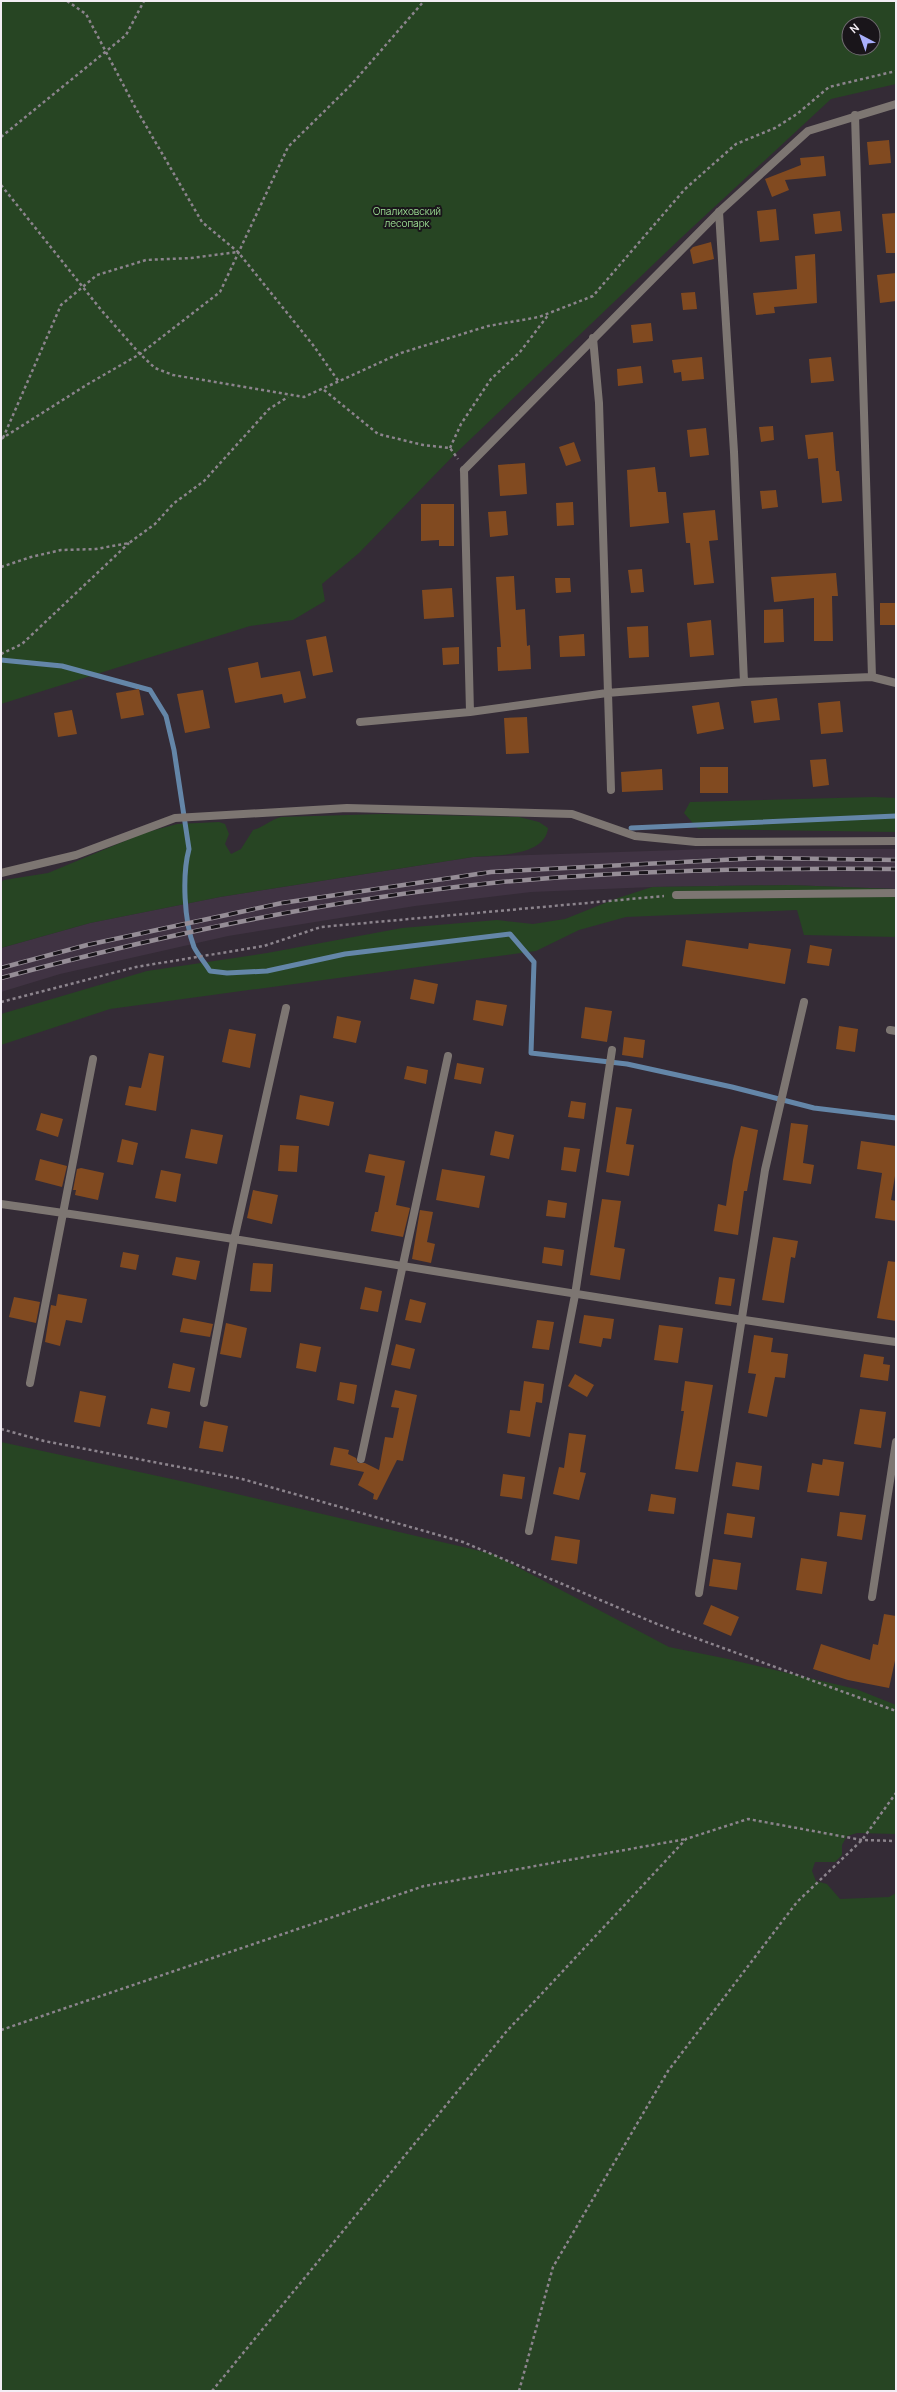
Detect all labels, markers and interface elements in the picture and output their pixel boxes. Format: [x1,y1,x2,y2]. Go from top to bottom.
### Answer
north arrow [841,16,881,56]
text: N [846,20,862,36]
park label: Опалиховский лесопарк [373,204,441,230]

